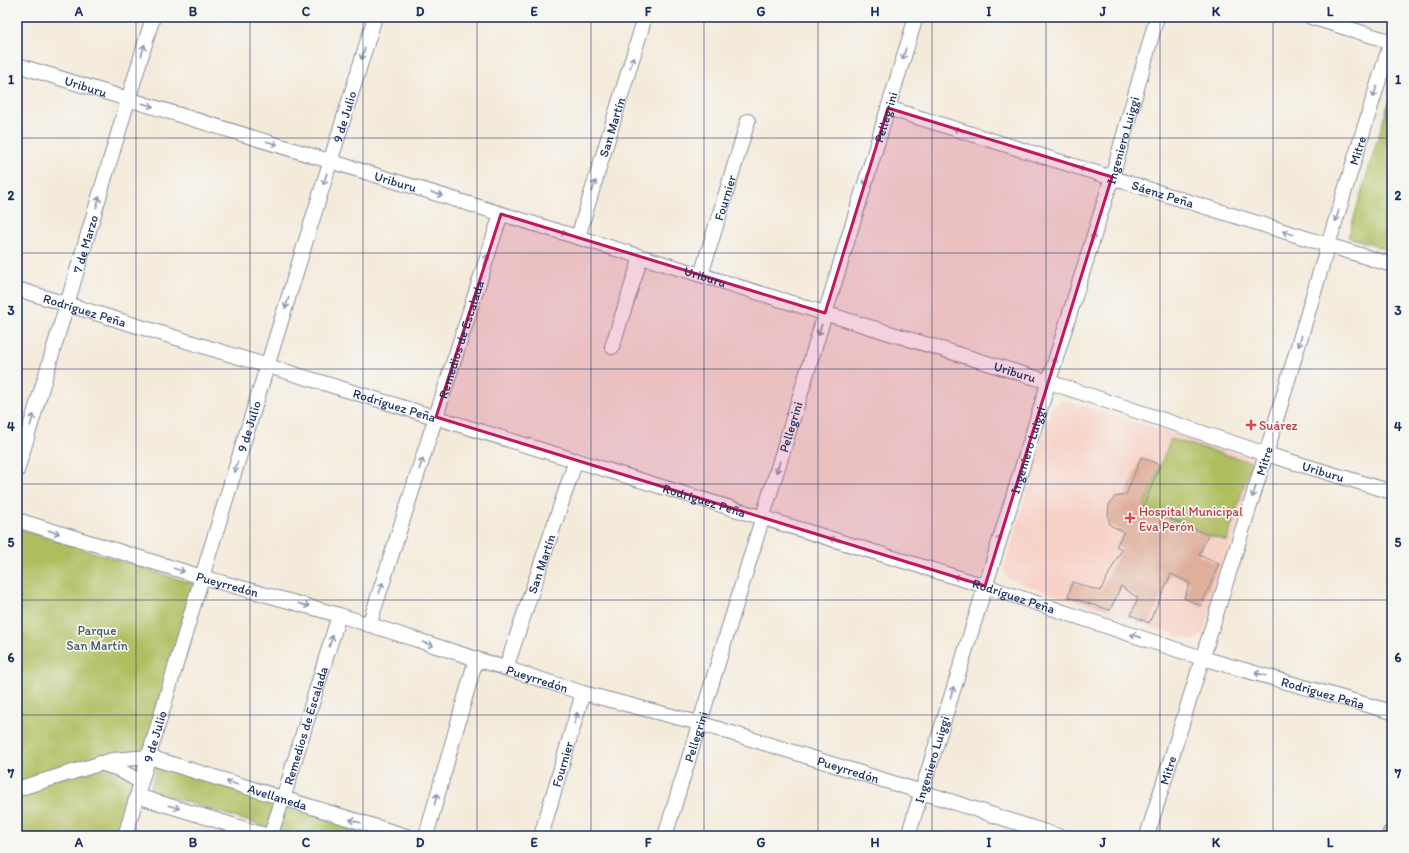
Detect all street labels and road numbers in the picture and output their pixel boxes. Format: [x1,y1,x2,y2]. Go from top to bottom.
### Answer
street label: Uriburu [63,73,109,100]
street label: 9 de Julio [330,89,360,144]
street label: Pellegrini [871,90,901,144]
street label: San Martín [596,95,628,159]
street label: Ingeniero Luiggi [1103,95,1142,186]
street label: Mitre [1346,134,1369,167]
street label: Uriburu [372,168,418,195]
street label: Fournier [711,172,739,222]
street label: Sáenz Peña [1130,177,1196,211]
street label: 7 de Marzo [70,213,101,275]
street label: Uriburu [682,263,728,290]
street label: Remedios de Escalada [435,278,487,400]
street label: Rodríguez Peña [41,291,129,330]
street label: Uriburu [992,358,1038,386]
street label: Rodríguez Peña [351,386,438,425]
street label: 9 de Julio [234,398,264,454]
street label: Pellegrini [776,400,806,454]
street label: Ingeniero Luiggi [1007,405,1048,496]
street label: Mitre [1253,445,1276,477]
street label: Uriburu [1300,458,1346,485]
street label: Rodríguez Peña [661,481,748,520]
street label: San Martín [525,532,559,596]
street label: Pueyrredón [194,569,260,600]
street label: Rodríguez Peña [971,576,1057,617]
street label: Pueyrredón [504,662,570,696]
street label: Remedios de Escalada [281,664,331,787]
street label: Rodríguez Peña [1280,674,1367,712]
street label: 9 de Julio [140,709,170,764]
street label: Pellegrini [681,710,711,764]
street label: Ingeniero Luiggi [912,714,953,805]
street label: Fournier [549,739,577,789]
street label: Pueyrredón [815,753,881,786]
street label: Mitre [1156,754,1180,787]
street label: Avellaneda [246,781,309,813]

